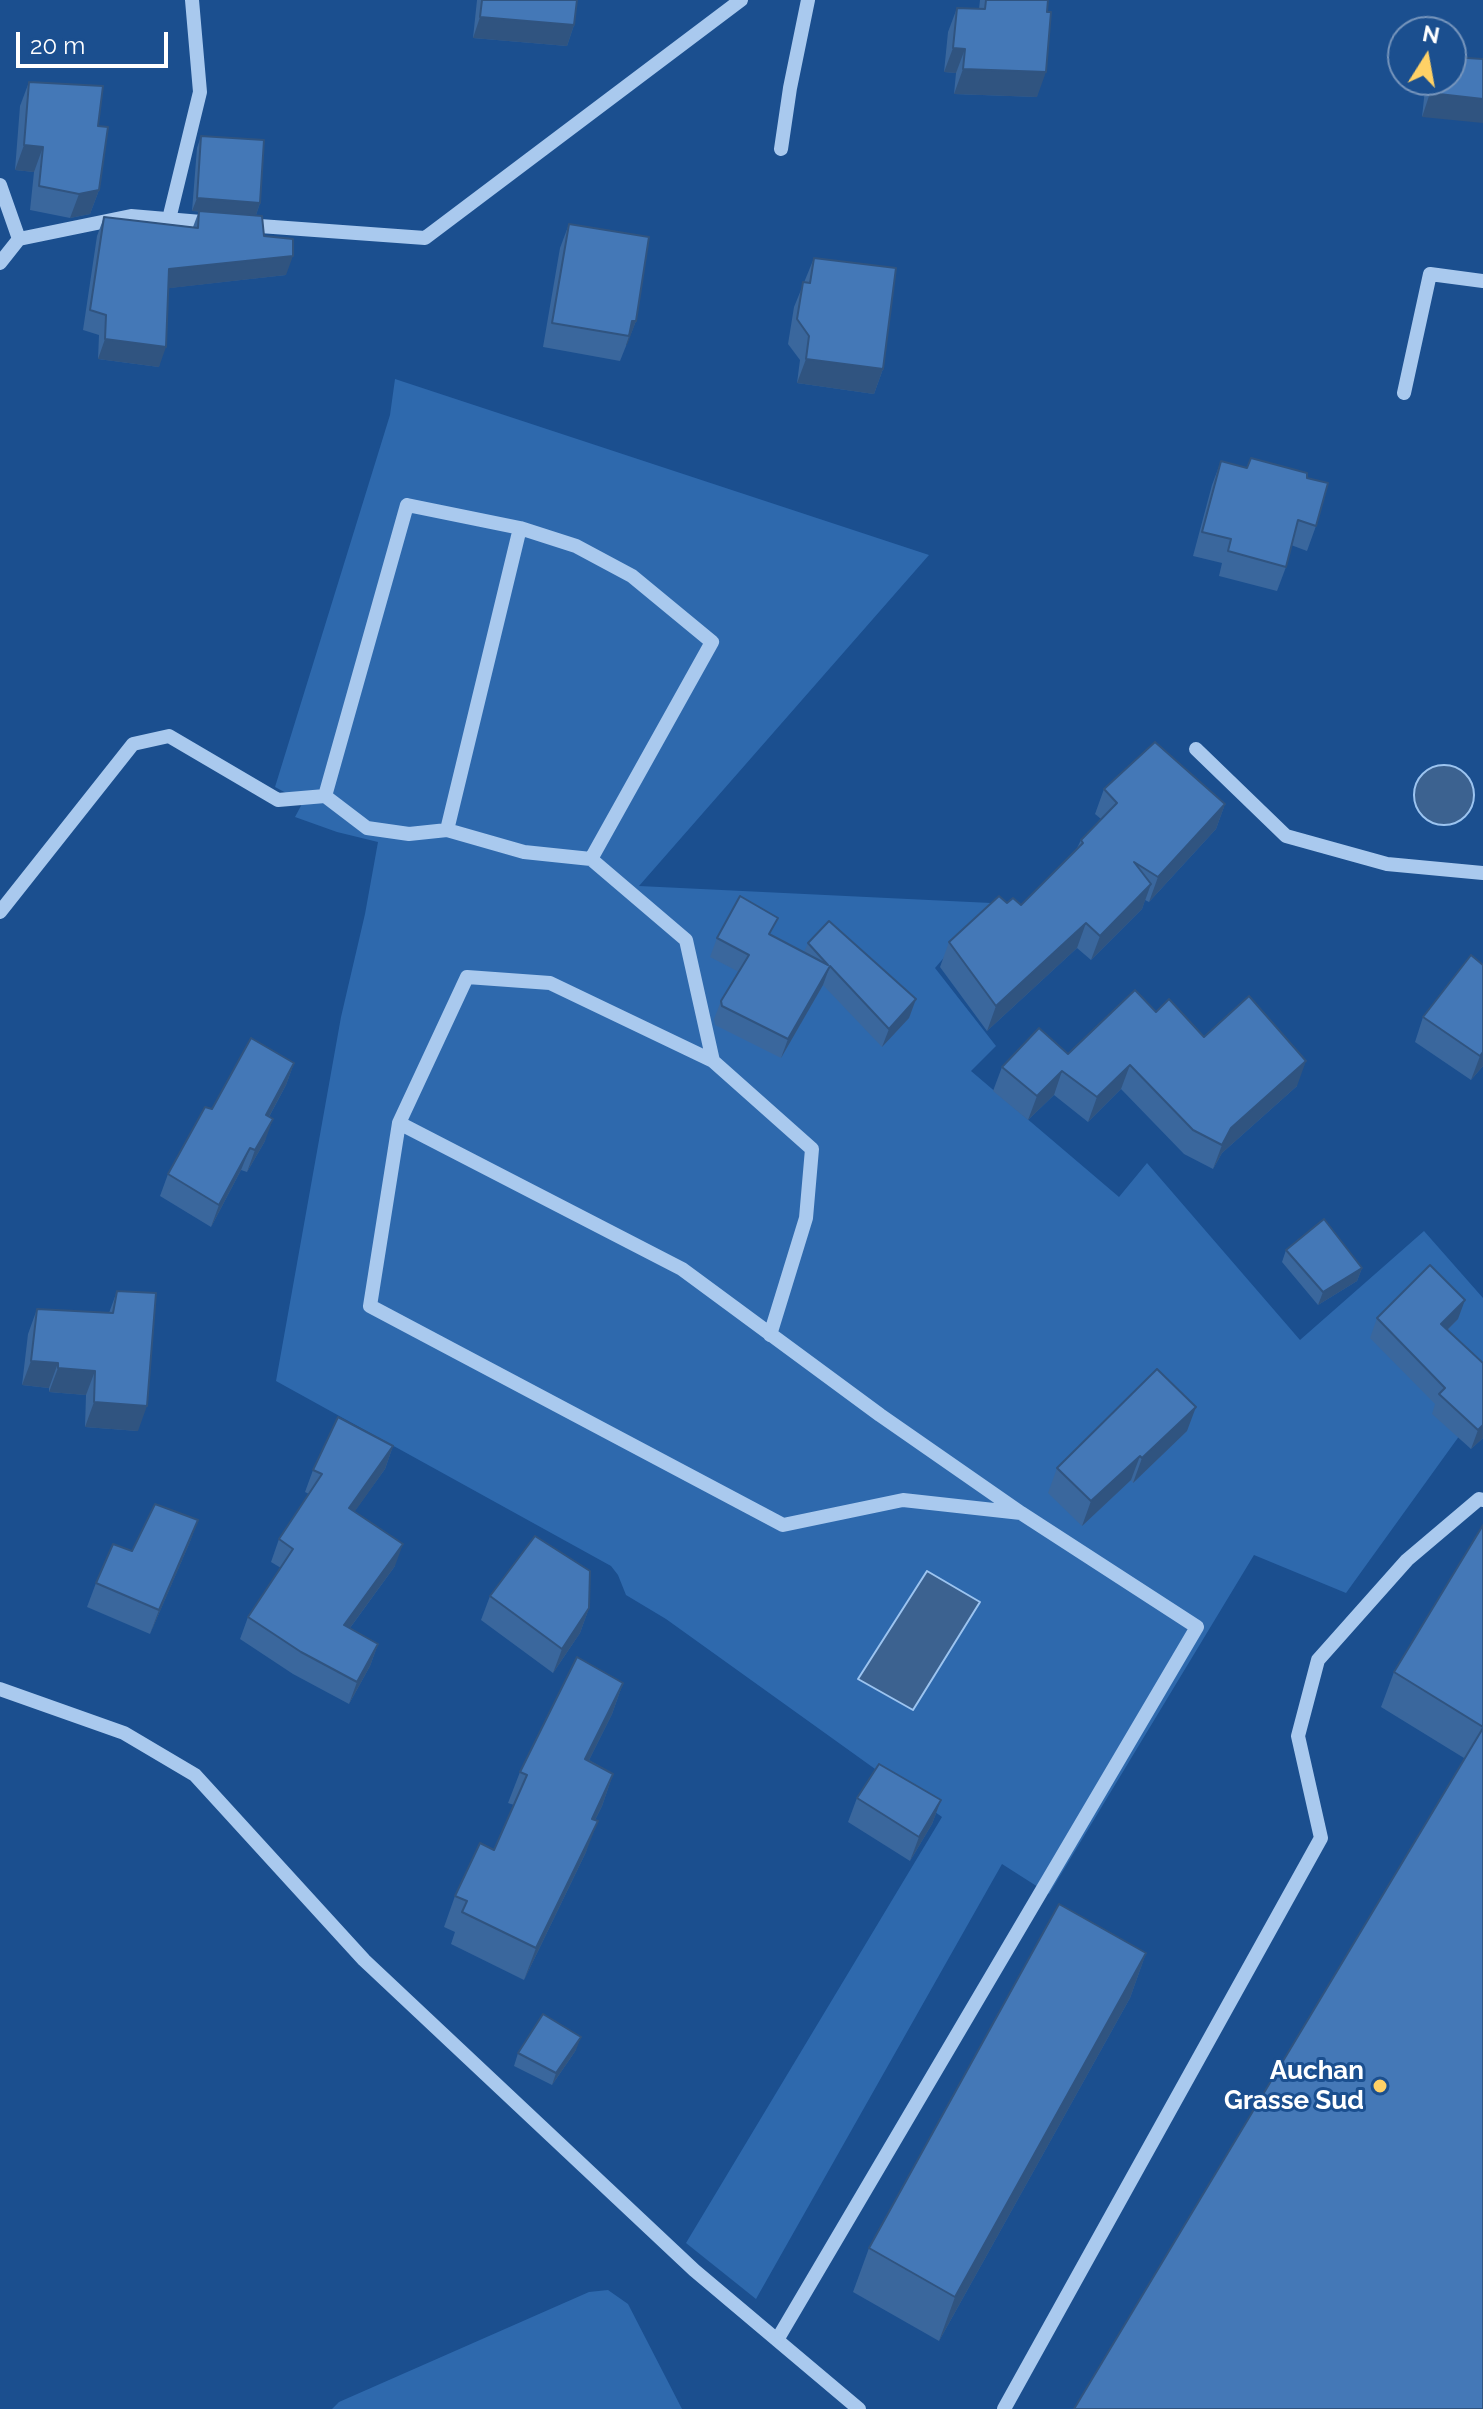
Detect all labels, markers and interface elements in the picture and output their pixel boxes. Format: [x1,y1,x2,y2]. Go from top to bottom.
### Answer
scale bar [20,16,172,66]
north arrow [1387,16,1467,96]
text: N [1420,20,1442,49]
text: 20 m [30,31,85,60]
place label: Auchan Grasse Sud [1224,2055,1364,2116]
marker: Auchan Grasse Sud [1371,2077,1389,2095]

